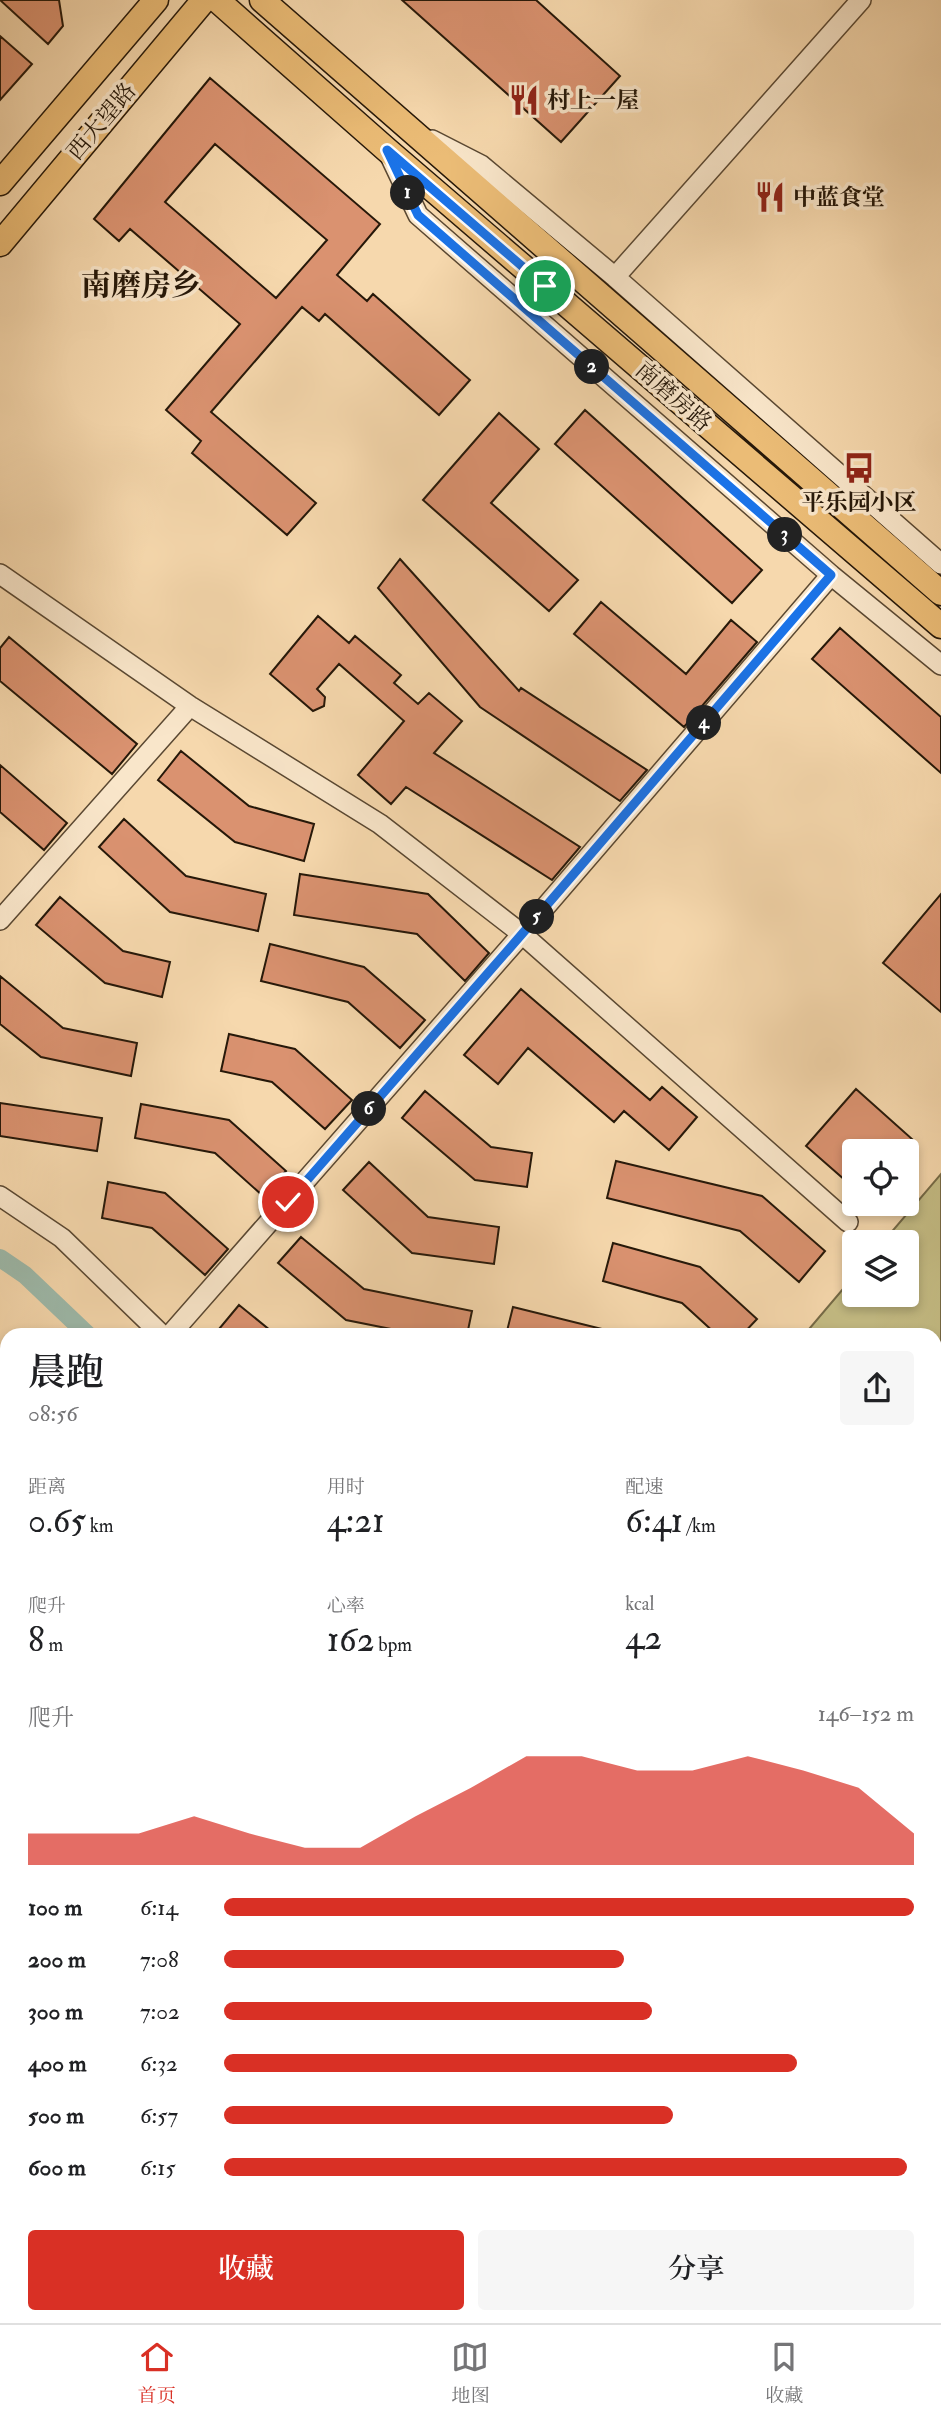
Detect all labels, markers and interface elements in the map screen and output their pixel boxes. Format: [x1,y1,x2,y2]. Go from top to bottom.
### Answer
street label: 西大望路 [61,77,142,166]
restaurant icon: 村上一屋 [507,83,541,117]
place label: 村上一屋 [547,86,639,115]
pin: 1 [390,176,426,210]
text: 1 [404,180,411,204]
restaurant icon: 中蓝食堂 [753,180,787,214]
place label: 中蓝食堂 [793,183,885,212]
pin [515,256,575,316]
district label: 南磨房乡 [81,267,201,304]
icon: arrive [526,267,564,305]
pin: 2 [574,350,610,384]
text: 2 [587,354,596,378]
street label: 南磨房路 [629,355,718,437]
bus stop icon: 平乐园小区 [842,451,876,485]
place label: 平乐园小区 [802,488,917,517]
pin: 3 [768,518,802,552]
text: 3 [781,522,788,546]
pin: 4 [686,706,722,740]
text: 4 [698,710,709,734]
pin: 5 [520,900,554,934]
text: 5 [532,904,541,928]
pin: 6 [352,1092,386,1126]
text: 6 [364,1096,373,1120]
map controls [842,1139,919,1307]
button: locate [842,1139,919,1216]
pin [258,1172,318,1232]
icon: check [269,1183,307,1221]
button: layers [842,1230,919,1307]
text: 晨跑 [28,1349,104,1397]
button: share [840,1351,914,1425]
text: 08:56 [28,1399,78,1428]
text: 距离 [28,1475,66,1499]
text: 用时 [327,1475,365,1499]
text: 配速 [625,1475,663,1499]
text: 0.65 [28,1499,86,1543]
text: 4:21 [327,1499,384,1543]
text: 6:41 [625,1499,683,1543]
text: km [86,1514,114,1538]
text: /km [683,1514,716,1538]
text: kcal [625,1592,654,1616]
text: 爬升 [28,1594,66,1618]
text: 心率 [327,1594,365,1618]
text: 42 [625,1616,662,1660]
text: 8 [28,1618,44,1662]
text: 162 [327,1618,374,1662]
text: m [44,1633,63,1657]
text: bpm [374,1633,412,1657]
text: 146–152 m [818,1699,914,1728]
text: 爬升 [28,1703,74,1732]
text: 100 m [28,1893,82,1922]
text: 6:14 [140,1893,178,1922]
text: 200 m [28,1945,86,1974]
text: 7:08 [140,1945,179,1974]
text: 300 m [28,1997,83,2026]
text: 7:02 [140,1997,180,2026]
text: 400 m [28,2049,87,2078]
text: 6:32 [140,2049,178,2078]
text: 500 m [28,2101,84,2130]
text: 6:57 [140,2101,178,2130]
text: 600 m [28,2153,86,2182]
text: 6:15 [140,2153,176,2182]
button: 收藏 [28,2230,464,2310]
button: 分享 [478,2230,914,2310]
tab: 首页 [138,2338,176,2408]
tab: 地图 [451,2338,489,2408]
tab: 收藏 [765,2338,803,2408]

